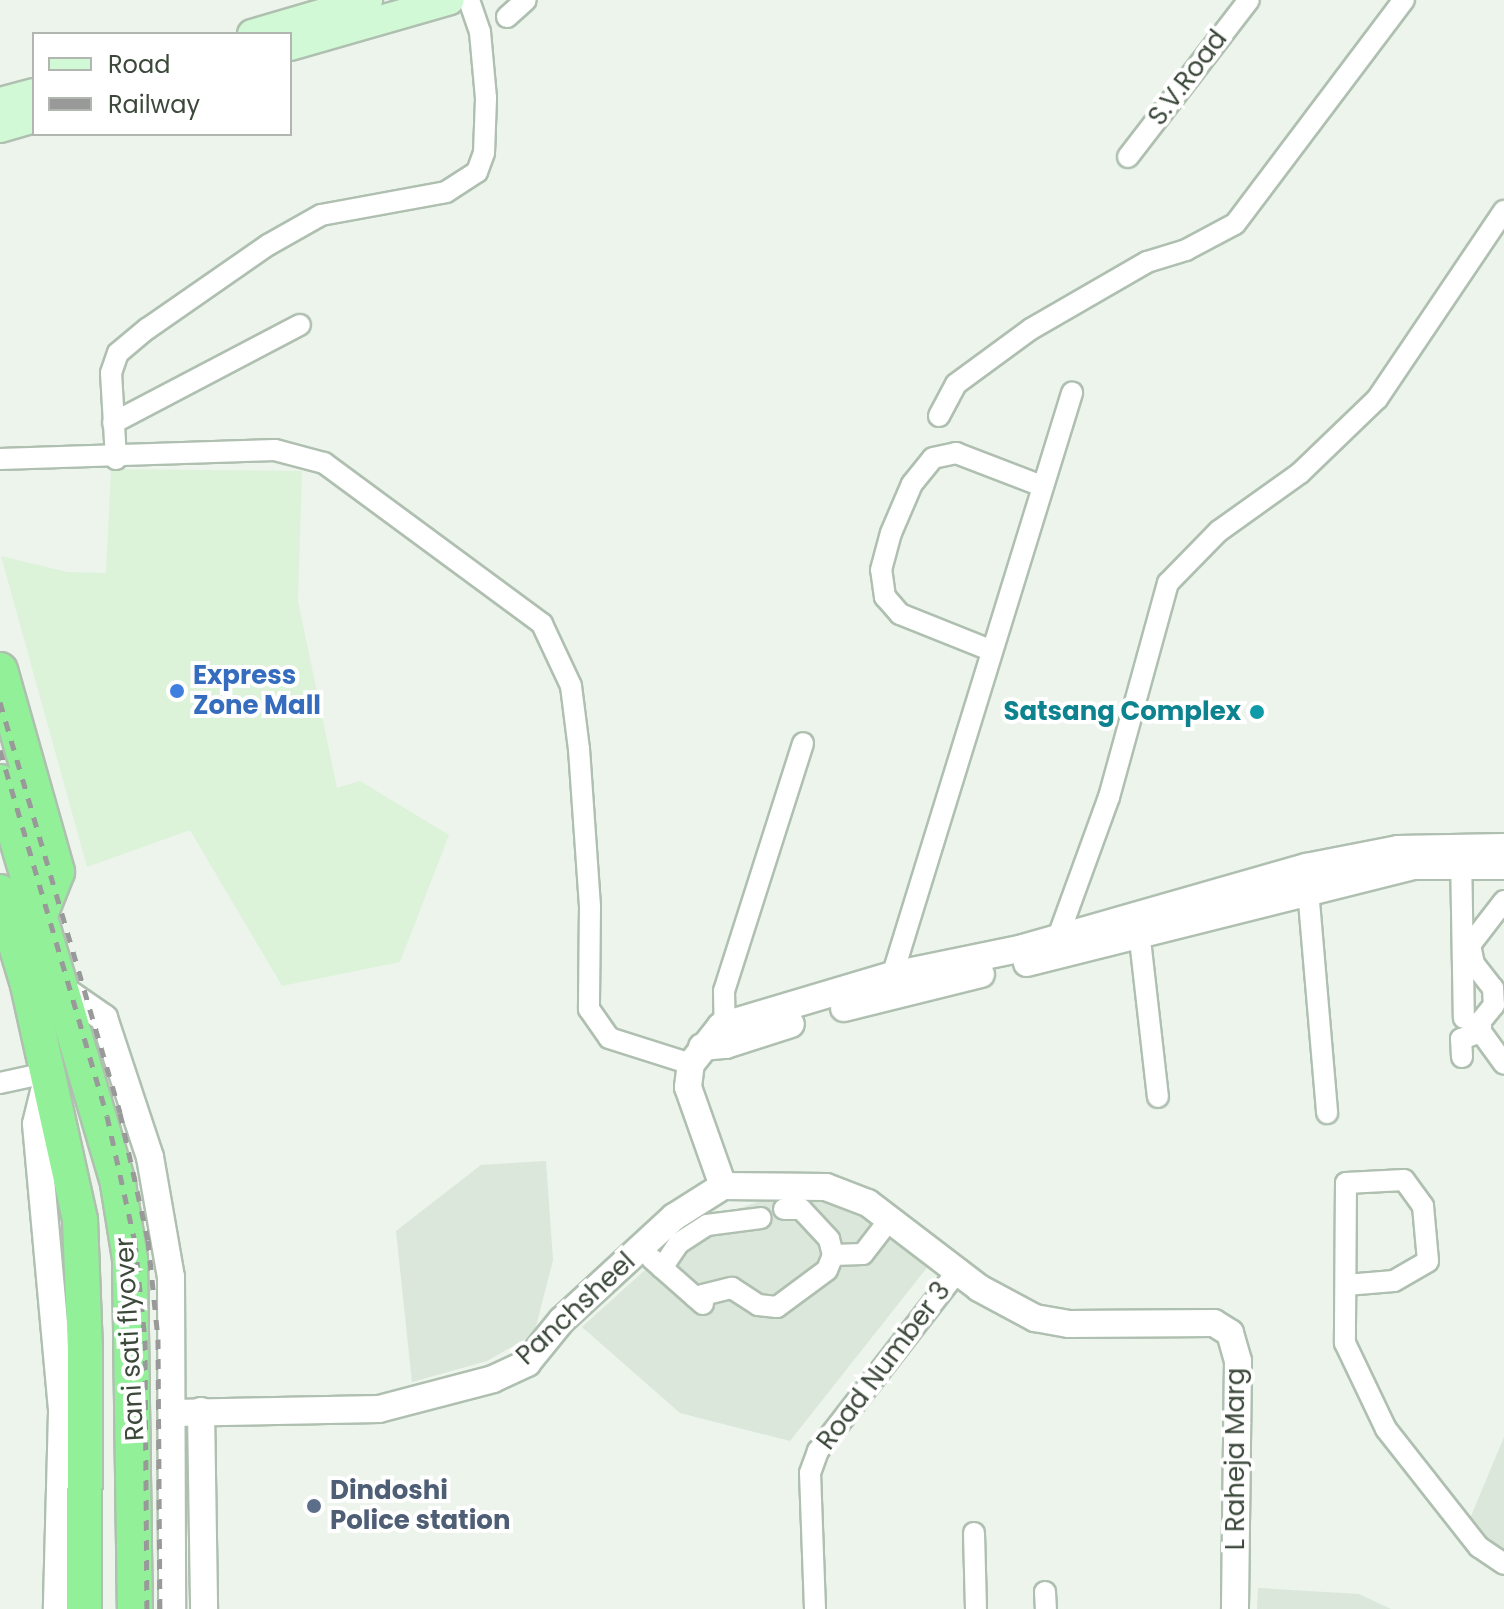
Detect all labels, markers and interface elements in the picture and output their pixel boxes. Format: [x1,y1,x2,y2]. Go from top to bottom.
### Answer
street label: S.V.Road [1142,24,1234,132]
legend [32,32,292,136]
text: Road [108,48,170,81]
text: Railway [108,88,200,121]
place label: Express Zone Mall [193,660,321,722]
marker: Express Zone Mall [168,682,186,700]
place label: Satsang Complex [1003,696,1241,728]
marker: Satsang Complex [1248,703,1266,721]
street label: Rani sati flyover [109,1236,151,1442]
street label: Panchsheel [510,1246,642,1372]
street label: Road Number 3 [811,1276,957,1456]
street label: L Raheja Marg [1220,1368,1252,1550]
place label: Dindoshi Police station [330,1475,510,1536]
marker: Dindoshi Police station [305,1497,323,1515]

